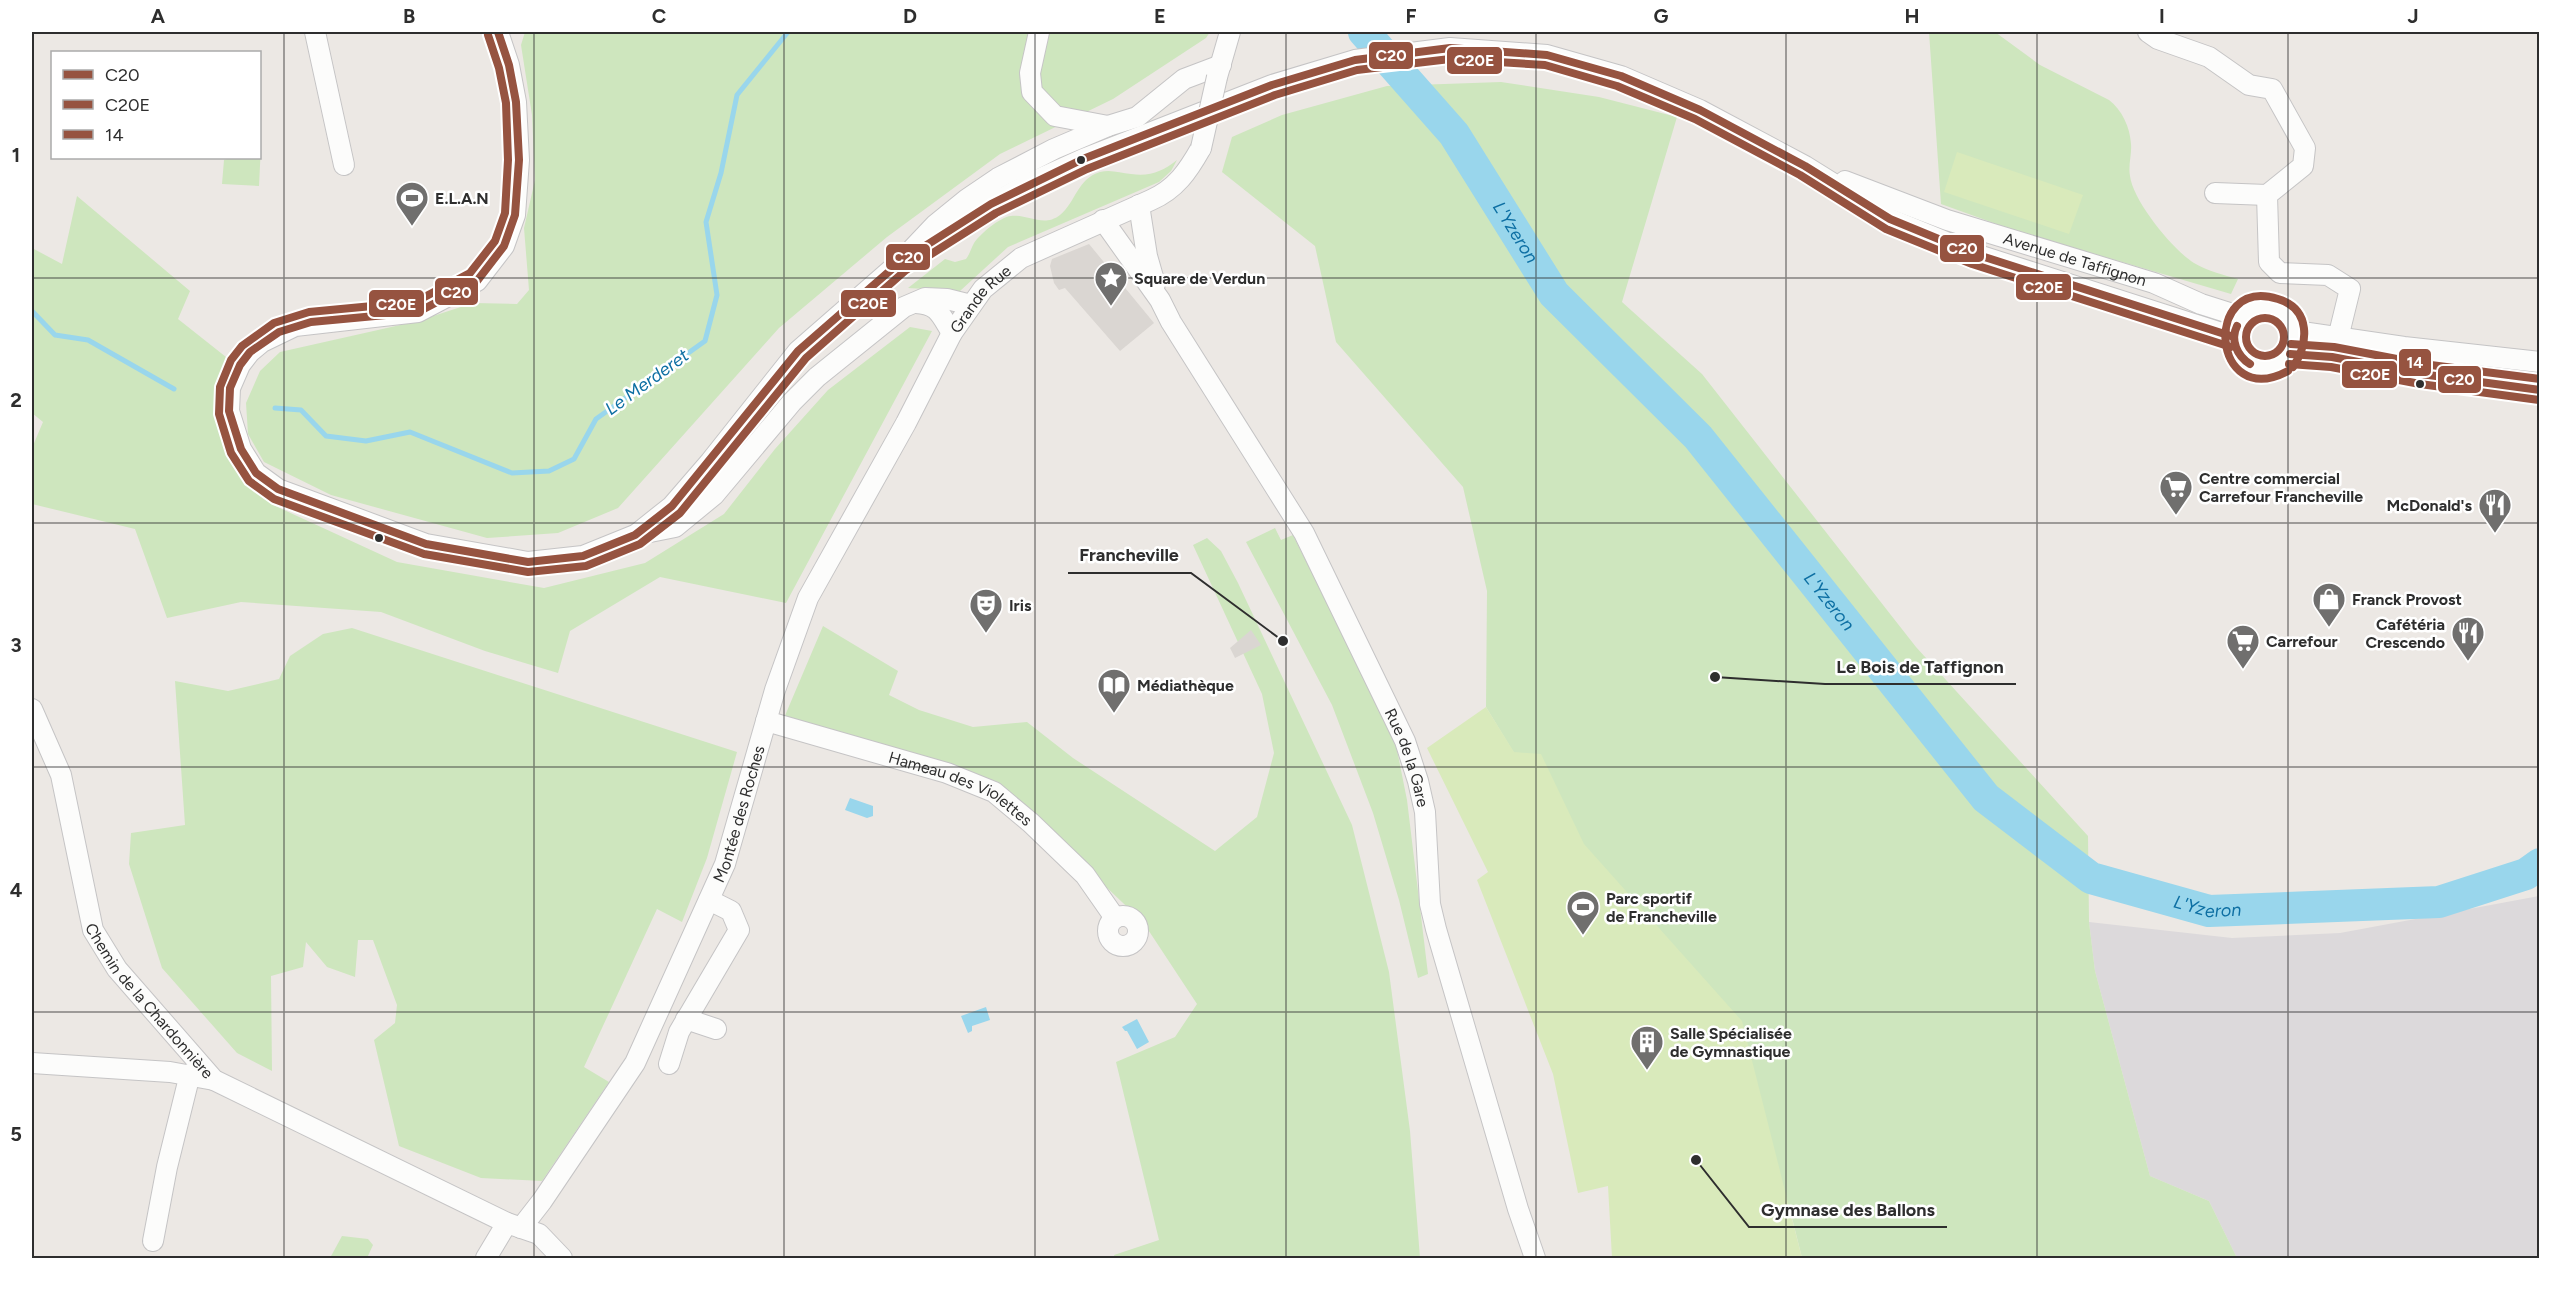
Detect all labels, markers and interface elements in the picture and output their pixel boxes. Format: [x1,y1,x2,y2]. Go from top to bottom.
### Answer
text: A [151,4,166,28]
text: B [403,4,415,28]
text: C [652,4,666,28]
text: D [903,4,917,28]
text: E [1154,4,1166,28]
text: F [1405,4,1417,28]
text: G [1654,4,1669,28]
text: H [1905,4,1920,28]
text: I [2159,4,2165,28]
text: J [2407,4,2419,28]
line badge: C20 [1368,41,1414,70]
text: C20 [1375,46,1407,65]
line badge: C20E [1446,46,1503,75]
legend [51,51,261,159]
text: C20E [1454,51,1494,70]
text: C20 [105,64,140,86]
text: C20E [105,94,150,116]
text: 14 [105,124,124,146]
text: 1 [12,143,20,167]
unlabelled marker [1075,154,1087,166]
sports icon: E.L.A.N [394,180,430,227]
place label: E.L.A.N [435,189,489,208]
water label: L'Yzeron [1488,197,1543,267]
street label: Avenue de Taffignon [2001,229,2149,290]
line badge: C20 [1939,234,1985,263]
text: C20 [1946,239,1978,258]
line badge: C20 [885,243,931,271]
text: C20 [892,248,924,267]
place icon: Square de Verdun [1093,260,1129,307]
street label: Grande Rue [946,261,1015,337]
place label: Square de Verdun [1134,269,1265,288]
line badge: C20E [2015,273,2072,301]
line badge: C20 [434,277,479,306]
text: C20E [2023,278,2063,297]
text: C20 [440,283,472,302]
line badge: C20E [368,289,425,318]
line badge: C20E [840,289,897,318]
text: C20E [848,294,888,313]
text: C20E [376,295,416,314]
water label: Le Merderet [601,344,693,420]
line badge: 14 [2398,348,2432,377]
text: 14 [2407,353,2423,372]
line badge: C20E [2341,360,2398,389]
text: C20E [2350,365,2390,384]
line badge: C20 [2437,365,2482,394]
text: C20 [2443,370,2475,389]
unlabelled marker [2414,378,2426,390]
text: 2 [10,388,22,412]
supermarket icon: Centre commercial Carrefour Francheville [2158,469,2194,516]
place label: Centre commercial Carrefour Francheville [2199,469,2363,506]
restaurant icon: McDonald's [2477,487,2513,534]
place label: McDonald's [2387,496,2473,515]
unlabelled marker [373,532,385,544]
callout: Francheville [1068,537,1191,573]
text: Francheville [1079,544,1179,566]
water label: L'Yzeron [1799,568,1859,635]
shop icon: Franck Provost [2311,581,2347,628]
theatre icon: Iris [968,587,1004,634]
place label: Franck Provost [2352,590,2462,609]
place label: Iris [1009,596,1032,615]
place label: Cafétéria Crescendo [2366,615,2445,652]
restaurant icon: Cafétéria Crescendo [2450,615,2486,662]
supermarket icon: Carrefour [2225,623,2261,670]
place label: Carrefour [2266,632,2338,651]
text: 3 [10,633,22,657]
callout: Le Bois de Taffignon [1825,648,2016,684]
text: Le Bois de Taffignon [1836,656,2004,678]
library icon: Médiathèque [1096,667,1132,714]
place label: Médiathèque [1137,676,1234,695]
street label: Rue de la Gare [1381,705,1433,809]
street label: Montée des Roches [709,743,769,885]
street label: Hameau des Violettes [886,748,1036,830]
text: 4 [10,878,23,902]
sports icon: Parc sportif de Francheville [1565,889,1601,936]
place label: Parc sportif de Francheville [1606,889,1717,926]
water label: L'Yzeron [2171,891,2242,922]
street label: Chemin de la Chardonnière [82,922,217,1083]
building icon: Salle Spécialisée de Gymnastique [1629,1024,1665,1071]
place label: Salle Spécialisée de Gymnastique [1670,1024,1792,1061]
text: 5 [10,1122,22,1146]
callout: Gymnase des Ballons [1749,1191,1947,1227]
text: Gymnase des Ballons [1761,1199,1936,1221]

